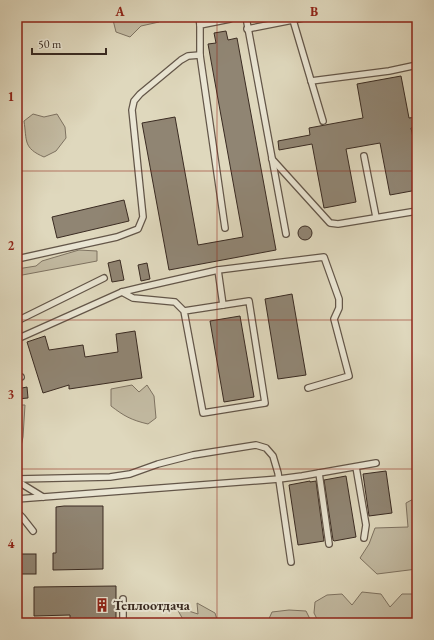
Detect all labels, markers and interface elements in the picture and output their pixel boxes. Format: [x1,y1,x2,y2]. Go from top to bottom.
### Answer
text: A [114,3,125,20]
text: B [310,3,318,20]
scale bar [32,30,106,56]
text: 50 m [38,36,62,52]
text: 1 [8,88,15,105]
text: 2 [8,237,15,254]
text: 3 [8,386,15,403]
text: 4 [8,535,15,552]
place label: Теплоотдача [113,596,191,614]
building icon: Теплоотдача [94,597,110,613]

